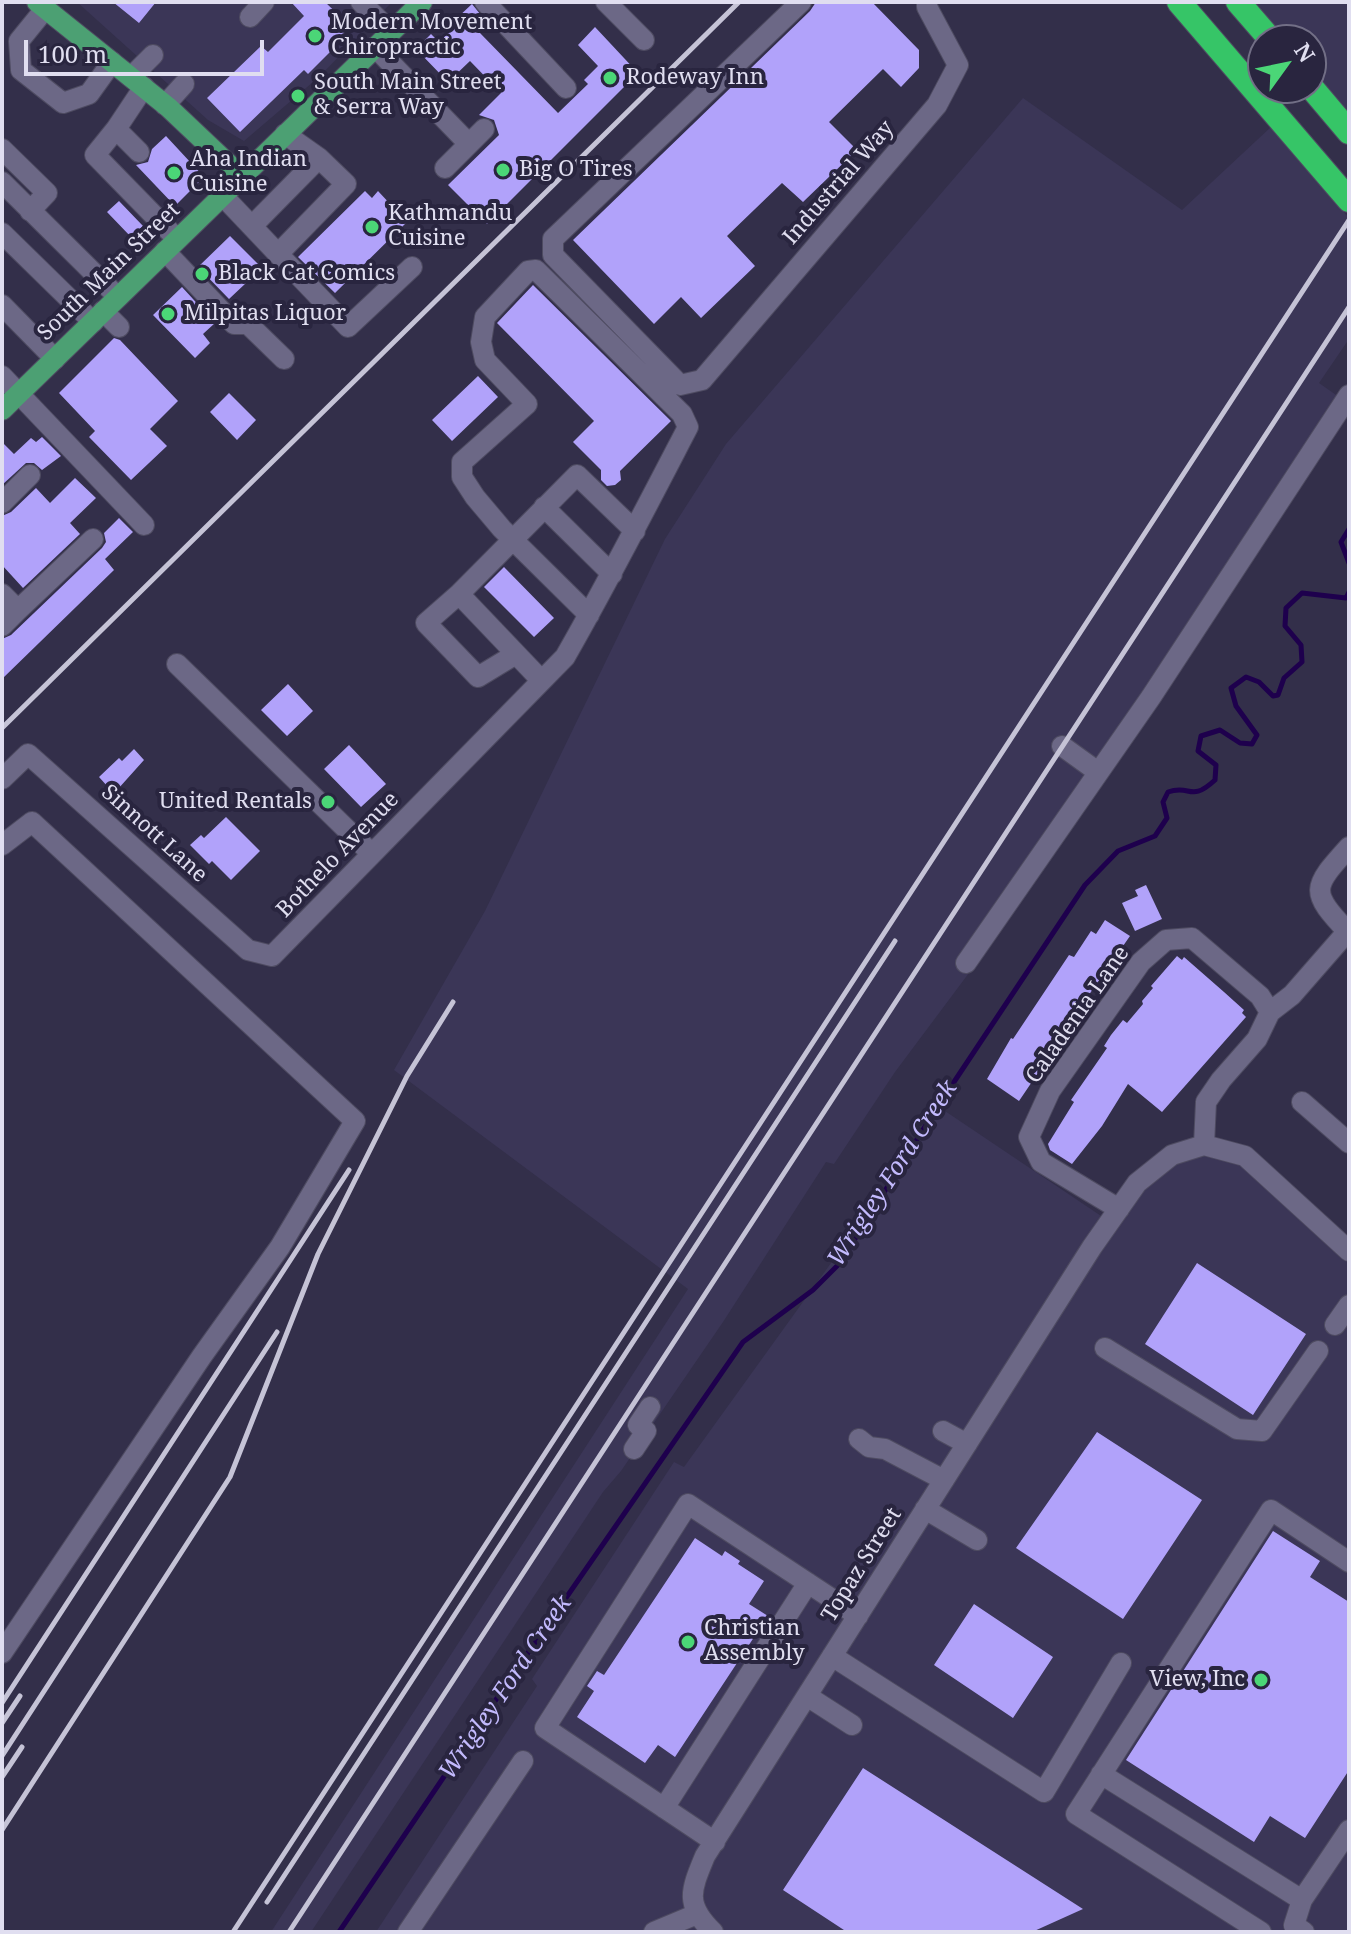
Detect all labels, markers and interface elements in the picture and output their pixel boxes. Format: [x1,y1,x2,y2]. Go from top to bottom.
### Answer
place label: Modern Movement Chiropractic [331,10,532,62]
scale bar [28,24,268,74]
north arrow [1247,24,1327,104]
marker: Modern Movement Chiropractic [306,27,324,45]
text: 100 m [38,37,107,70]
text: N [1288,37,1323,67]
place label: Rodeway Inn [626,65,764,91]
marker: Rodeway Inn [601,69,619,87]
place label: South Main Street & Serra Way [314,70,501,122]
marker: South Main Street & Serra Way [289,87,307,105]
street label: Industrial Way [778,116,900,250]
place label: Aha Indian Cuisine [190,147,307,198]
place label: Big O Tires [519,157,633,183]
marker: Big O Tires [494,161,512,179]
marker: Aha Indian Cuisine [165,164,183,182]
street label: South Main Street [32,197,186,347]
place label: Kathmandu Cuisine [388,201,512,252]
marker: Kathmandu Cuisine [363,218,381,236]
place label: Black Cat Comics [218,261,395,287]
marker: Black Cat Comics [193,265,211,283]
place label: Milpitas Liquor [184,301,346,327]
marker: Milpitas Liquor [159,305,177,323]
street label: Sinnott Lane [96,780,212,888]
street label: Bothelo Avenue [271,787,405,923]
place label: United Rentals [159,789,312,815]
marker: United Rentals [319,793,337,811]
street label: Caladenia Lane [1021,941,1135,1089]
water label: Wrigley Ford Creek [822,1076,964,1272]
street label: Topaz Street [817,1503,907,1627]
water label: Wrigley Ford Creek [434,1590,578,1786]
place label: Christian Assembly [704,1616,805,1668]
marker: Christian Assembly [679,1633,697,1651]
place label: View, Inc [1150,1667,1245,1693]
marker: View, Inc [1252,1671,1270,1689]

